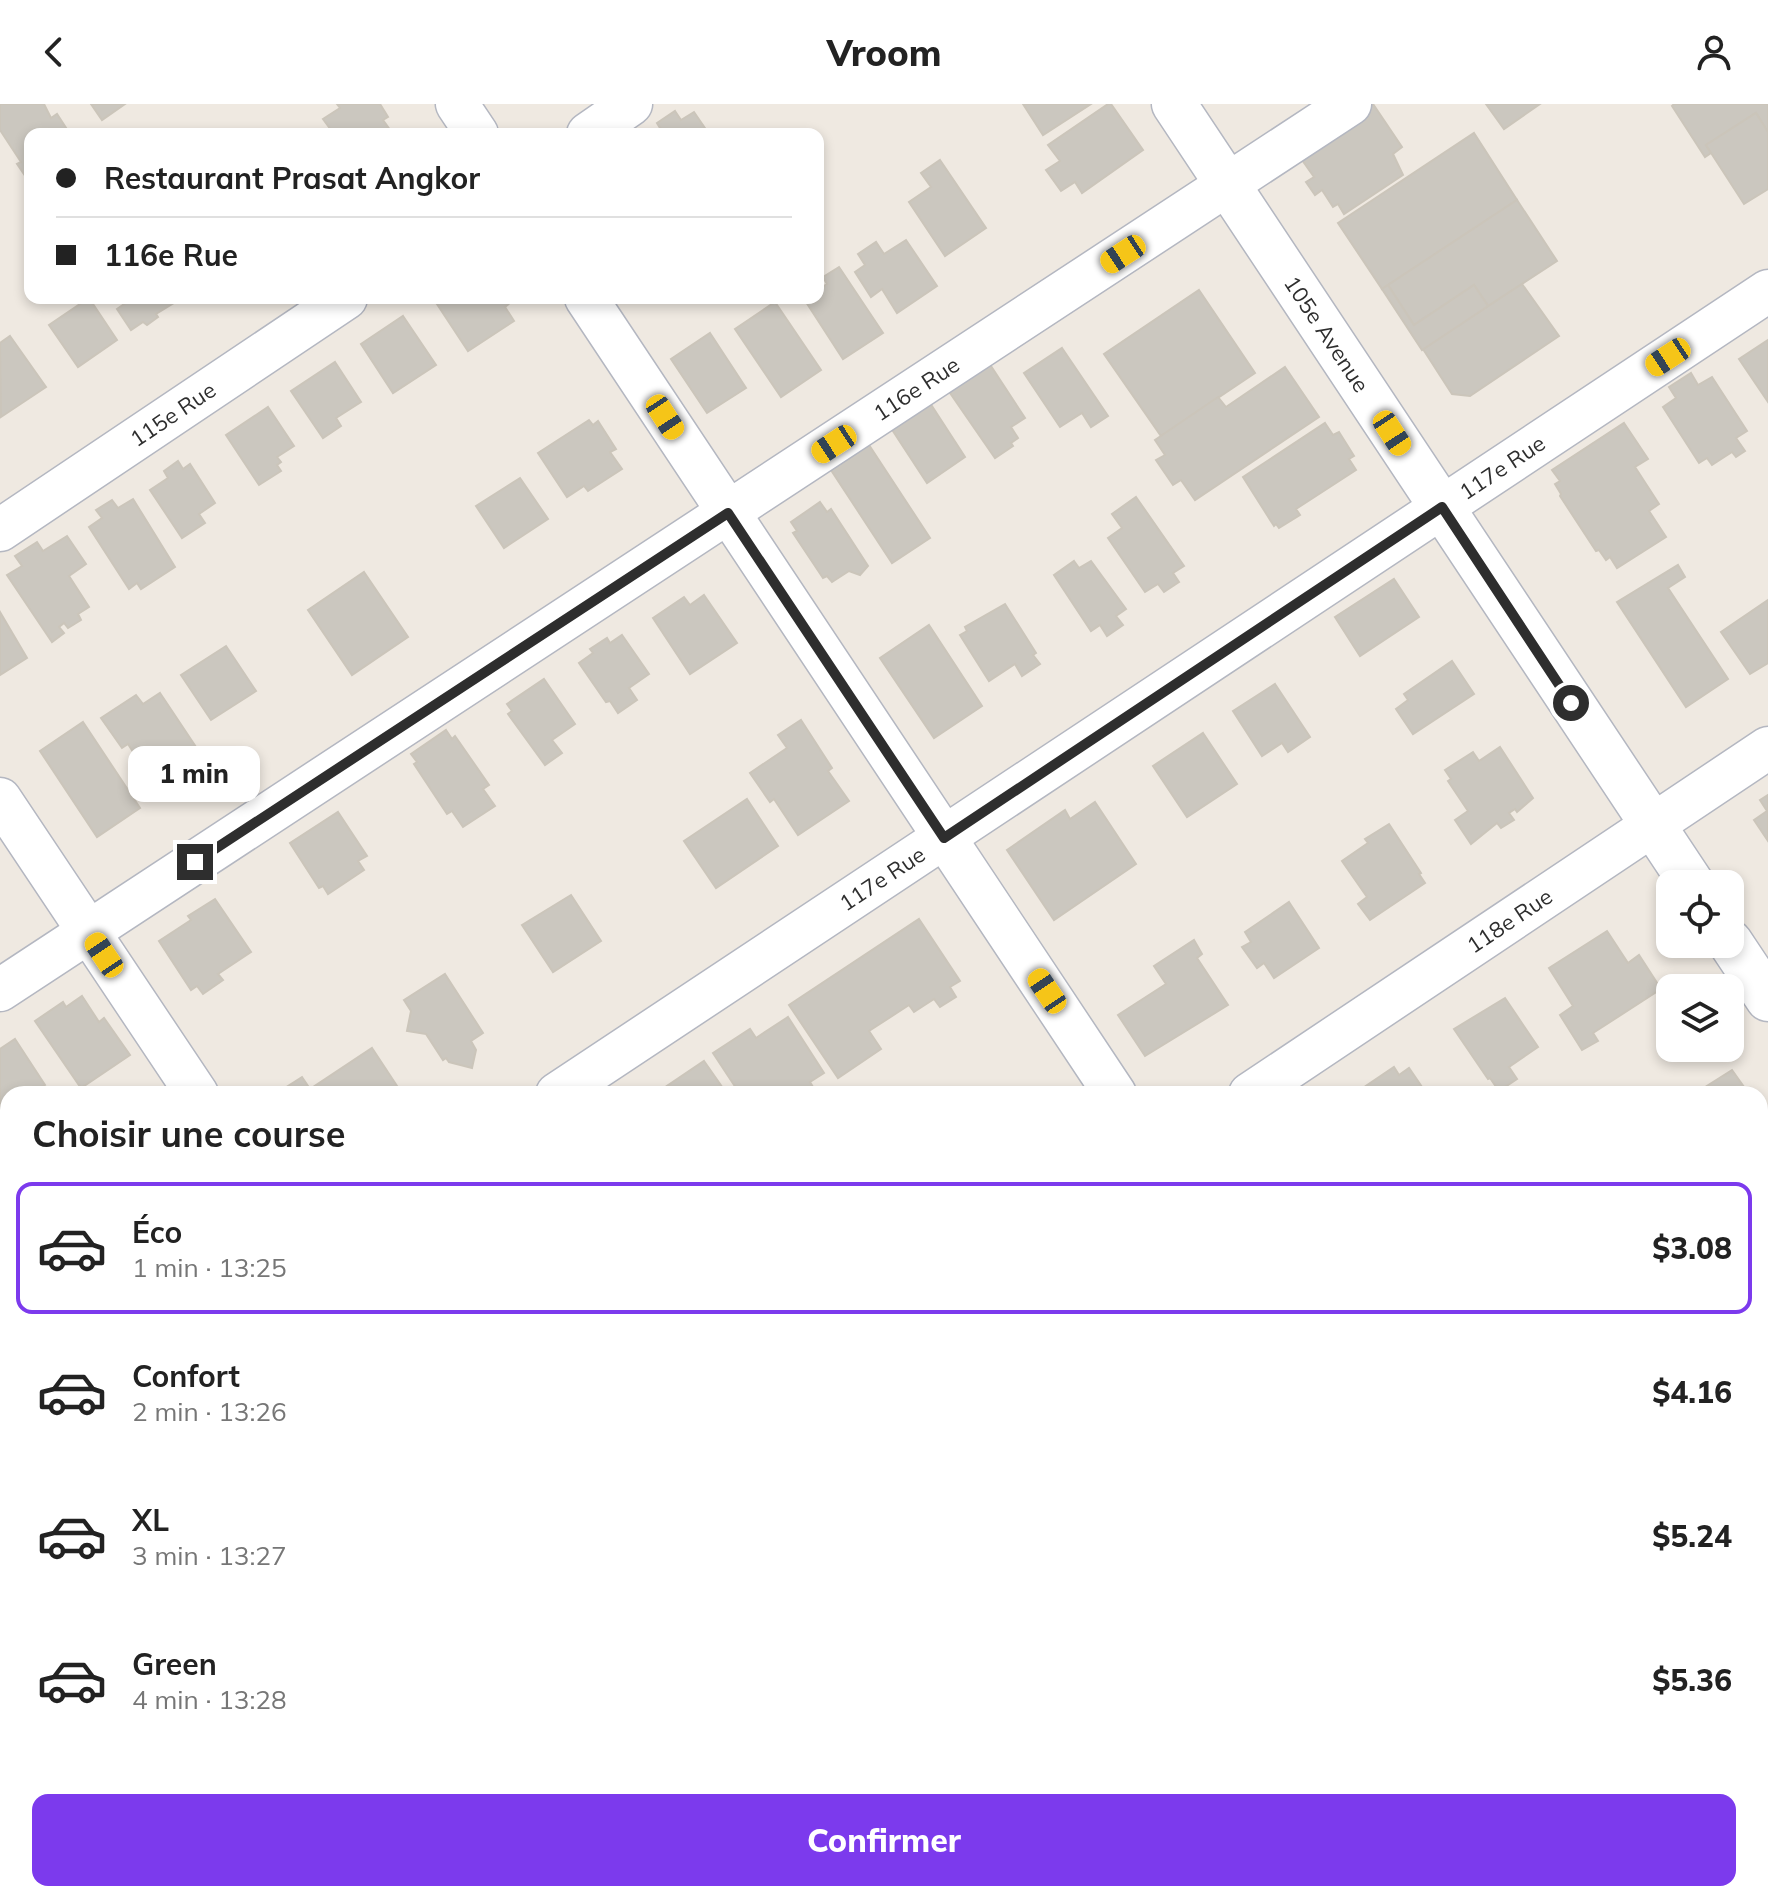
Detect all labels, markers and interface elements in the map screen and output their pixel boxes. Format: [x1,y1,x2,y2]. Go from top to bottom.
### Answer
icon: back [32,30,76,74]
text: Vroom [826,30,942,75]
icon: person [1692,30,1736,74]
text: Restaurant Prasat Angkor [104,159,480,197]
car [1096,231,1150,277]
text: 116e Rue [104,236,238,274]
street label: 105e Avenue [1278,270,1375,397]
car [1641,334,1695,380]
street label: 116e Rue [868,350,965,427]
street label: 115e Rue [125,375,221,453]
car [642,390,688,444]
car [1369,406,1415,460]
car [807,421,861,467]
street label: 117e Rue [1454,429,1550,506]
route start [1553,685,1589,721]
callout: 1 min [129,746,261,802]
text: 1 min [159,757,229,790]
street label: 117e Rue [834,840,930,917]
route end [177,844,213,880]
map controls [1656,870,1744,1062]
button: locate [1656,870,1744,958]
street label: 118e Rue [1461,882,1558,959]
car [81,928,127,982]
car [1024,964,1070,1018]
button: layers [1656,974,1744,1062]
text: Choisir une course [32,1111,346,1156]
icon: car [36,1212,108,1284]
text: Éco [132,1213,182,1251]
text: $3.08 [1652,1229,1732,1267]
text: 1 min · 13:25 [132,1251,287,1284]
icon: car [36,1356,108,1428]
text: Confort [132,1357,240,1395]
text: $4.16 [1652,1373,1732,1411]
text: 2 min · 13:26 [132,1395,287,1428]
icon: car [36,1500,108,1572]
text: XL [132,1501,169,1539]
text: $5.24 [1652,1517,1732,1555]
text: 3 min · 13:27 [132,1539,287,1572]
icon: car [36,1644,108,1716]
text: Green [132,1645,217,1683]
text: $5.36 [1652,1661,1732,1699]
text: 4 min · 13:28 [132,1683,287,1716]
button: Confirmer [32,1794,1736,1886]

